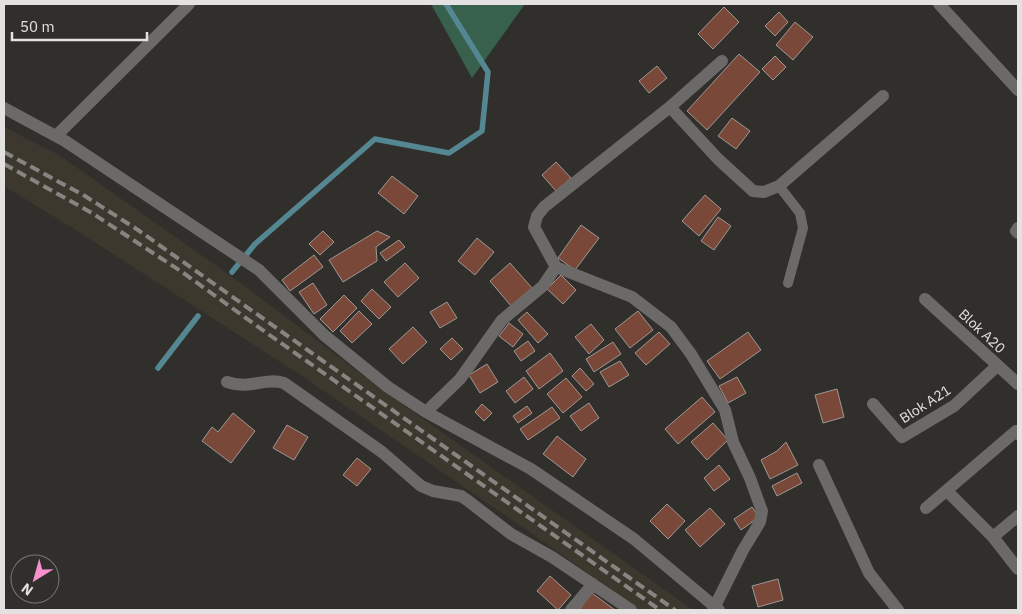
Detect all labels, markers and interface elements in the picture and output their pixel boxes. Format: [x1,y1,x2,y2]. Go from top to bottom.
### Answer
scale bar [12,10,148,42]
text: 50 m [20,17,55,36]
street label: Blok A20 [955,305,1009,357]
street label: Blok A21 [896,381,954,427]
north arrow [10,554,60,604]
text: N [18,579,37,600]

